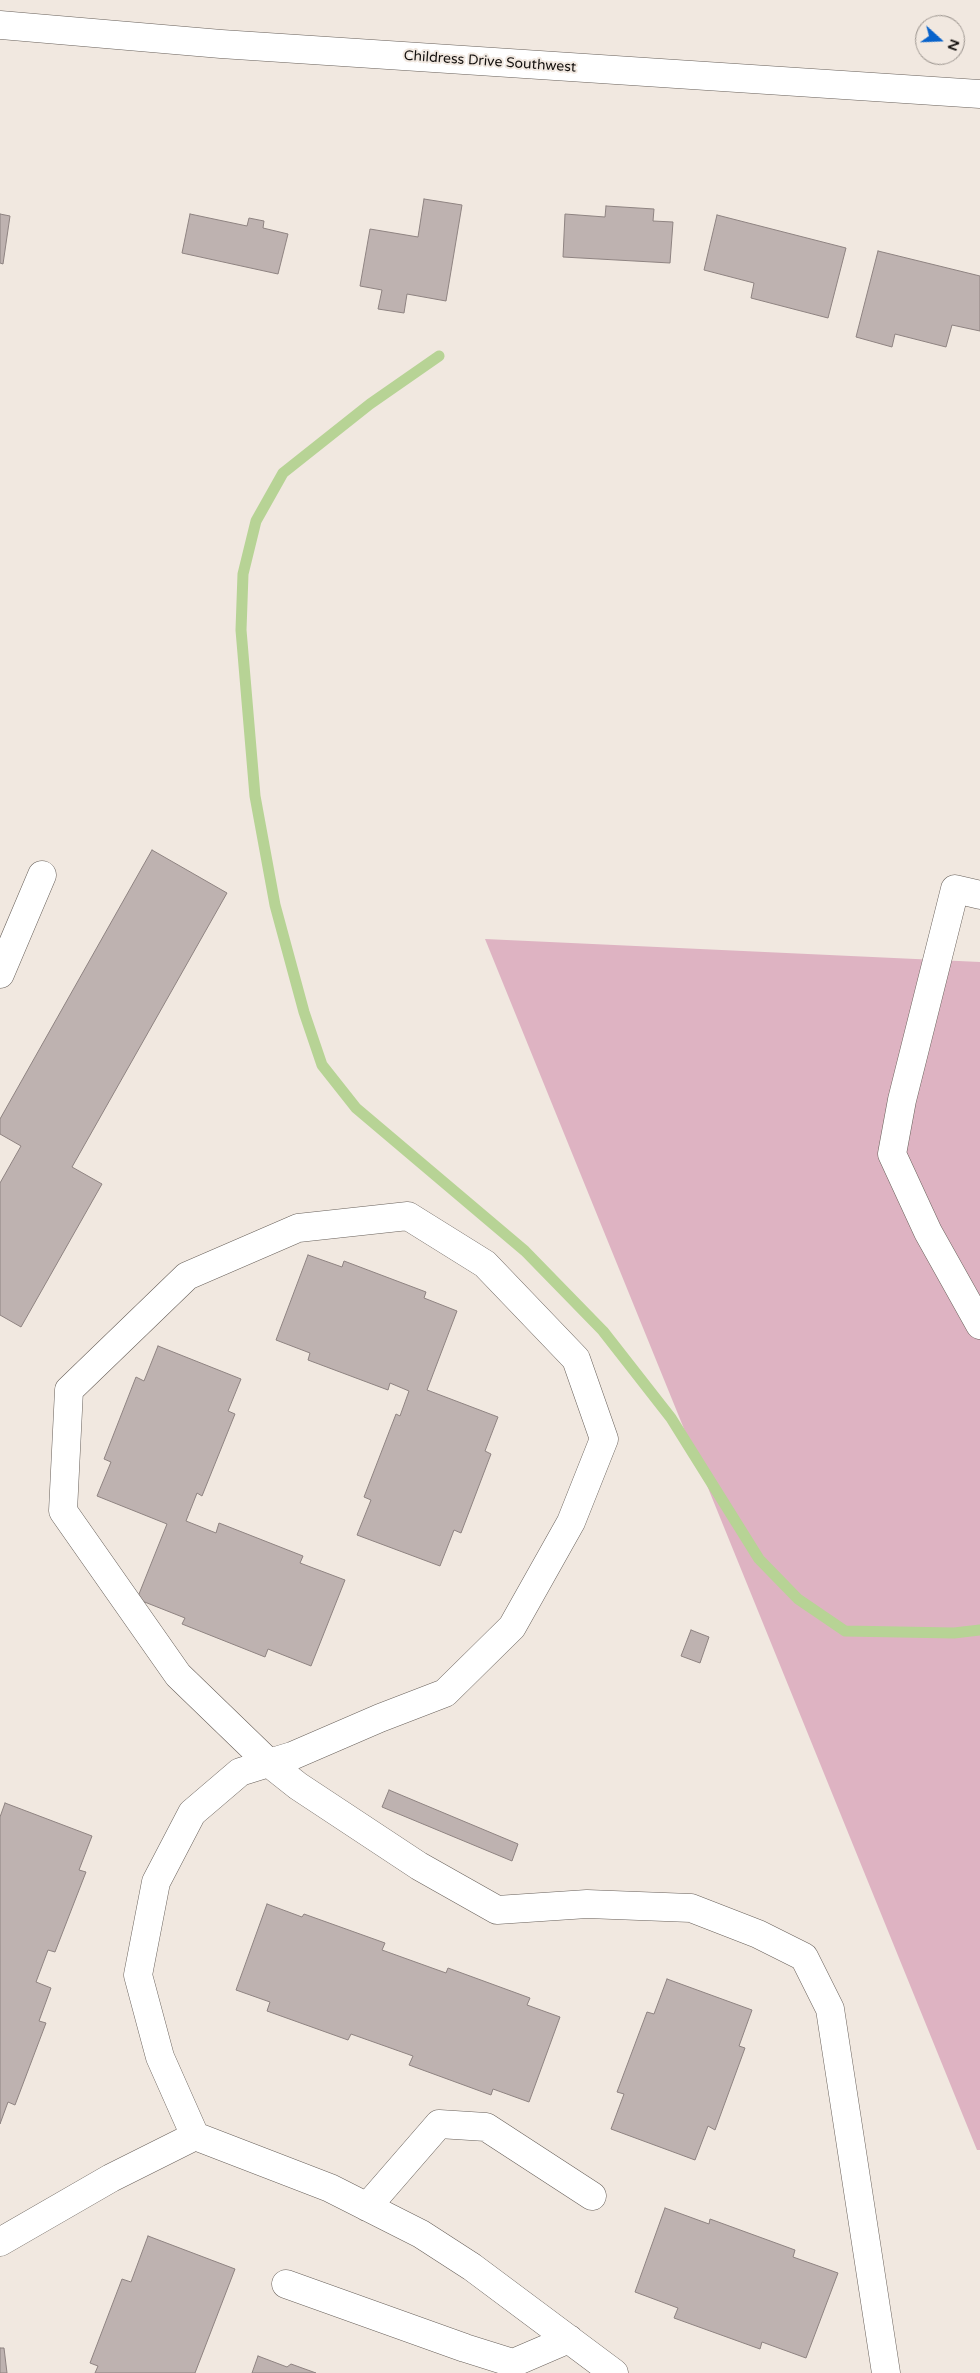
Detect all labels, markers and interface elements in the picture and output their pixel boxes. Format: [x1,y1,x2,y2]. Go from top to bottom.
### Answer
north arrow [915,15,965,65]
text: N [944,37,964,53]
street label: Childress Drive Southwest [403,48,577,76]

